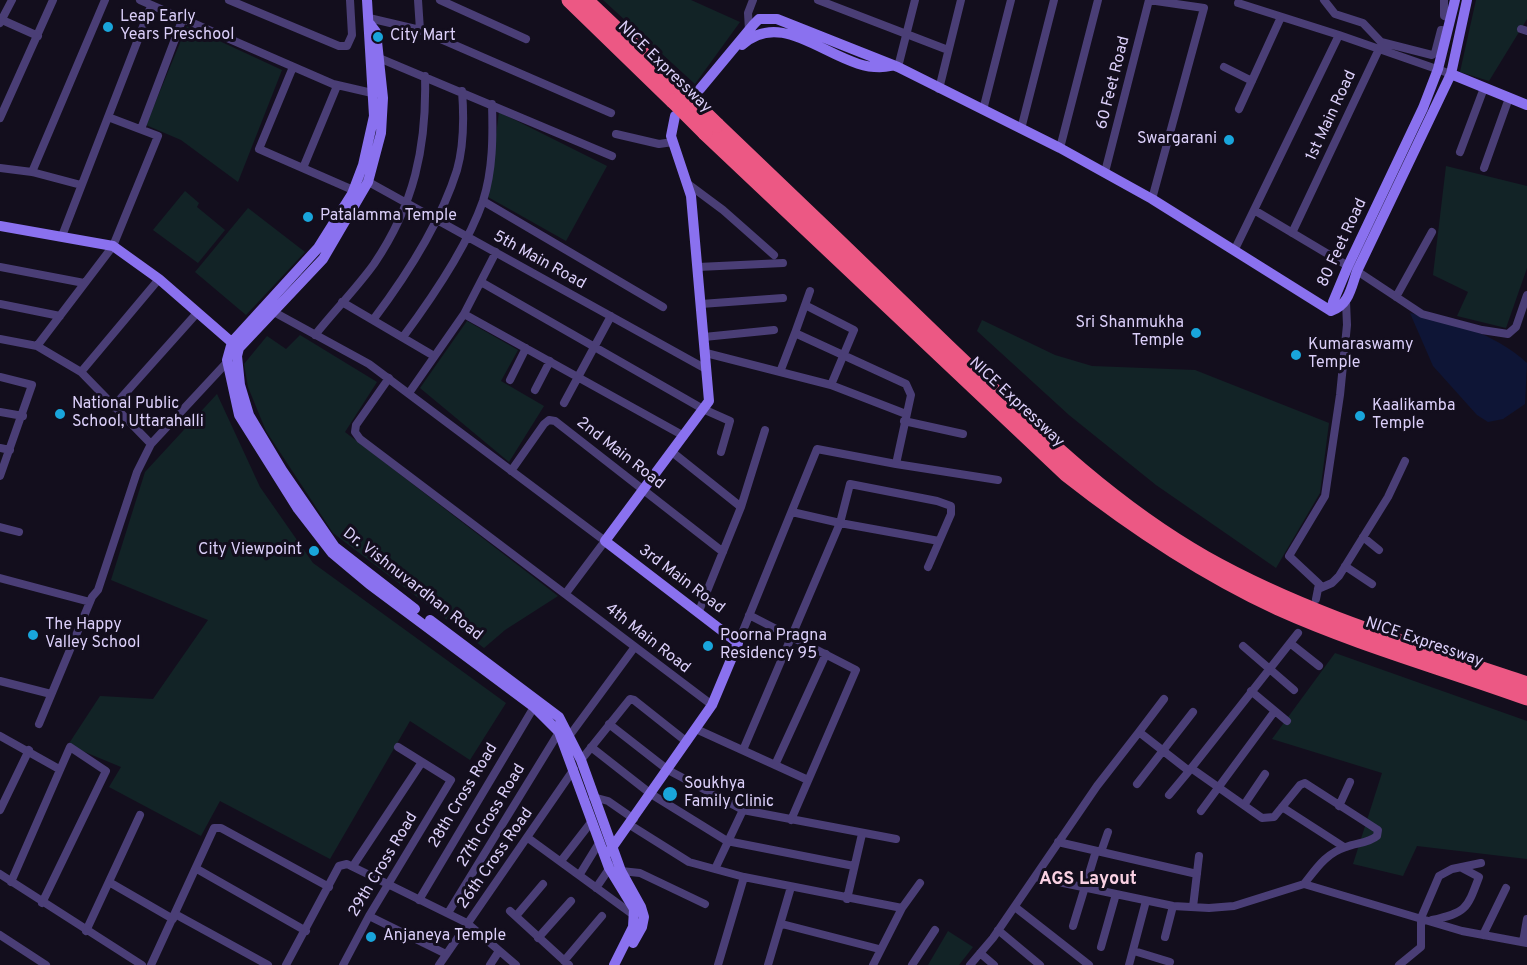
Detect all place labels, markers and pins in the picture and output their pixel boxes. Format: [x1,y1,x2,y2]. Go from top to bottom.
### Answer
place label: Leap Early Years Preschool [120,8,234,46]
marker: Leap Early Years Preschool [101,20,115,34]
place label: City Mart [390,27,456,47]
marker: City Mart [371,30,385,44]
place label: Swargarani [1137,130,1217,150]
marker: Swargarani [1222,133,1236,147]
place label: Patalamma Temple [320,207,457,227]
marker: Patalamma Temple [301,210,315,224]
place label: Sri Shanmukha Temple [1075,314,1184,352]
marker: Sri Shanmukha Temple [1189,326,1203,340]
place label: Kumaraswamy Temple [1308,336,1413,374]
marker: Kumaraswamy Temple [1289,348,1303,362]
place label: National Public School, Uttarahalli [72,395,204,433]
place label: Kaalikamba Temple [1372,397,1455,435]
marker: National Public School, Uttarahalli [53,407,67,421]
marker: Kaalikamba Temple [1353,409,1367,423]
place label: City Viewpoint [198,541,302,561]
marker: City Viewpoint [307,544,321,558]
place label: The Happy Valley School [45,616,140,654]
place label: Poorna Pragna Residency 95 [720,627,827,665]
marker: The Happy Valley School [26,628,40,642]
marker: Poorna Pragna Residency 95 [701,639,715,653]
place label: Soukhya Family Clinic [684,775,774,813]
marker: Soukhya Family Clinic [661,785,679,803]
place label: Anjaneya Temple [383,927,506,947]
marker: Anjaneya Temple [364,930,378,944]

